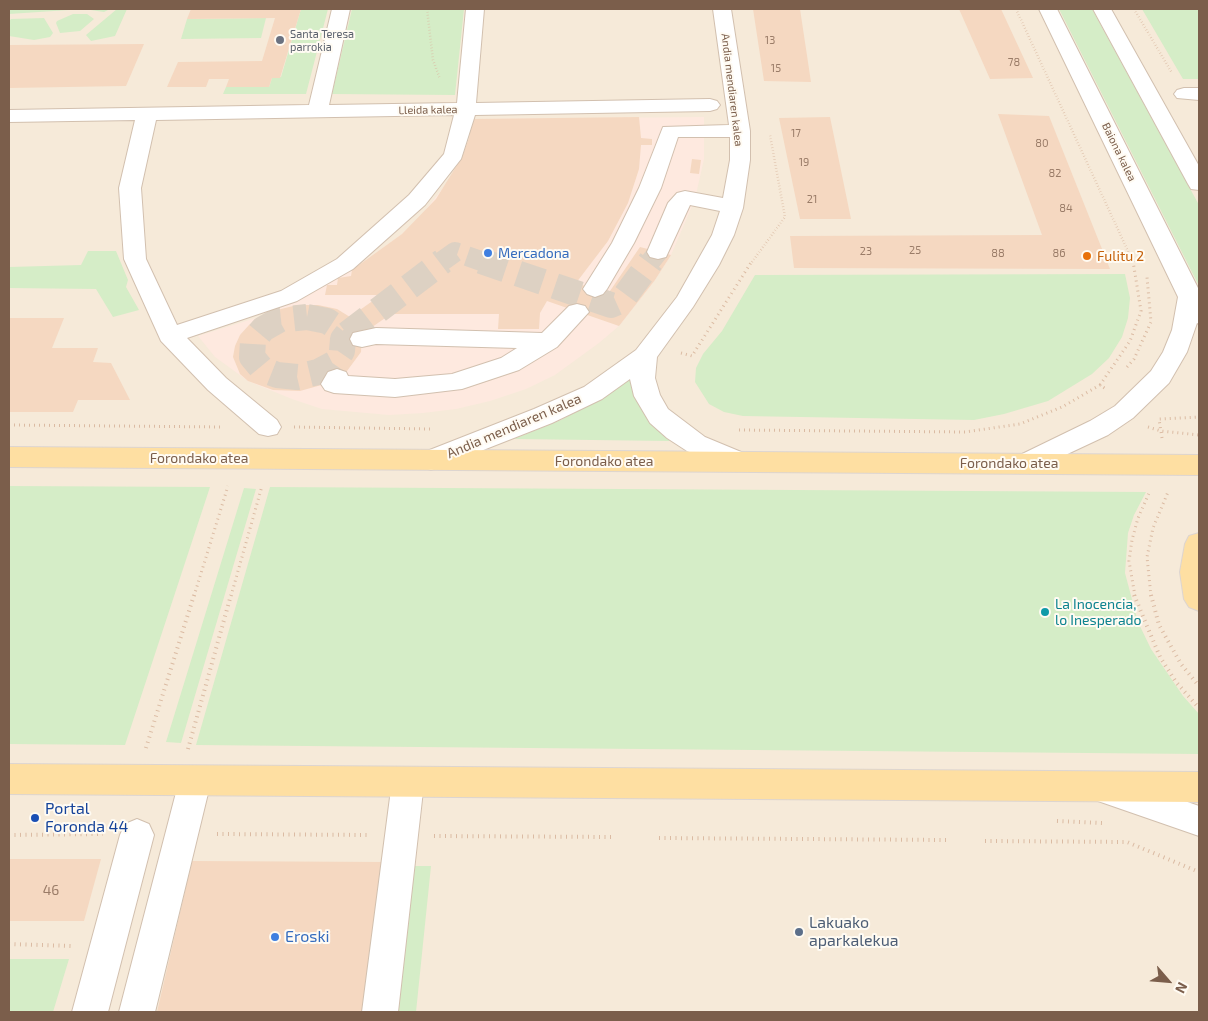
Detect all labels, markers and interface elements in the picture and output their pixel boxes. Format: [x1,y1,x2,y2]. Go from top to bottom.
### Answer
place label: Santa Teresa parrokia [290,27,354,53]
street label: Andia mendiaren kalea [719,33,745,147]
house number: 13 [765,33,775,47]
marker: Santa Teresa parrokia [274,34,286,46]
house number: 78 [1008,55,1020,69]
house number: 15 [771,61,781,75]
street label: Lleida kalea [398,103,458,117]
street label: Baiona kalea [1099,121,1139,183]
house number: 17 [791,126,801,140]
house number: 80 [1035,136,1049,150]
house number: 19 [799,155,809,169]
house number: 82 [1049,166,1061,180]
house number: 21 [807,192,817,206]
house number: 84 [1059,201,1073,215]
house number: 25 [909,243,921,257]
house number: 23 [860,244,872,258]
place label: Mercadona [498,245,570,261]
house number: 88 [991,246,1005,260]
house number: 86 [1053,246,1065,260]
marker: Mercadona [482,247,494,259]
place label: Fulitu 2 [1097,248,1144,264]
marker: Fulitu 2 [1081,250,1093,262]
street label: Andia mendiaren kalea [444,390,584,462]
street label: Forondako atea [150,450,248,466]
street label: Forondako atea [555,453,653,469]
street label: Forondako atea [960,455,1058,471]
place label: La Inocencia, lo Inesperado [1055,596,1142,628]
marker: La Inocencia, lo Inesperado [1039,606,1051,618]
place label: Portal Foronda 44 [45,799,128,837]
marker: Portal Foronda 44 [29,812,41,824]
house number: 46 [43,882,59,898]
place label: Lakuako aparkalekua [809,913,899,951]
marker: Lakuako aparkalekua [793,926,805,938]
place label: Eroski [285,927,329,947]
marker: Eroski [269,931,281,943]
north arrow [1143,956,1193,1006]
text: N [1172,980,1192,996]

